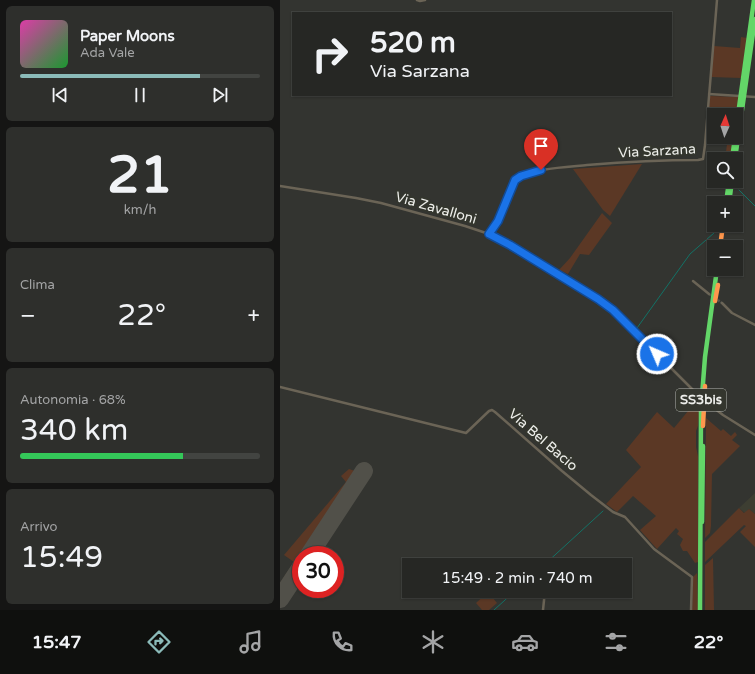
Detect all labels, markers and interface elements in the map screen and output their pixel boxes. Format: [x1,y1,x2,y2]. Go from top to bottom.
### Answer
text: 520 m [370,26,456,60]
text: Paper Moons [80,27,175,45]
icon: right [304,28,356,80]
text: Ada Vale [80,45,135,61]
text: Via Sarzana [370,60,470,82]
icon: previous [49,84,71,106]
icon: pause [129,84,151,106]
icon: next [209,84,231,106]
north arrow [707,108,743,144]
map controls [707,108,743,276]
pin [524,129,558,170]
icon: arrive [530,135,552,157]
street label: Via Sarzana [618,140,696,162]
text: 21 [107,144,173,207]
button: search [707,152,743,188]
street label: Via Zavalloni [393,188,479,228]
button: + [707,196,743,232]
text: km/h [124,202,156,218]
button: − [707,240,743,276]
text: Clima [20,277,55,293]
text: 22° [117,297,166,334]
text: − [20,303,36,329]
text: + [248,303,260,329]
position arrow [636,333,678,375]
road number: SS3bis [676,389,726,411]
text: Autonomia · 68% [20,392,126,408]
street label: Via Bel Bacio [505,405,581,475]
text: 340 km [20,412,128,449]
text: Arrivo [20,519,58,535]
text: 15:49 [20,539,103,576]
speed limit sign: 30 [292,546,344,598]
text: 15:49 · 2 min · 740 m [442,569,592,587]
icon: directions [145,628,173,656]
icon: music [237,628,265,656]
icon: phone [328,628,356,656]
icon: climate [419,628,447,656]
icon: car [511,628,539,656]
icon: filters [602,628,630,656]
text: 15:47 [32,631,82,653]
text: 22° [694,631,723,653]

